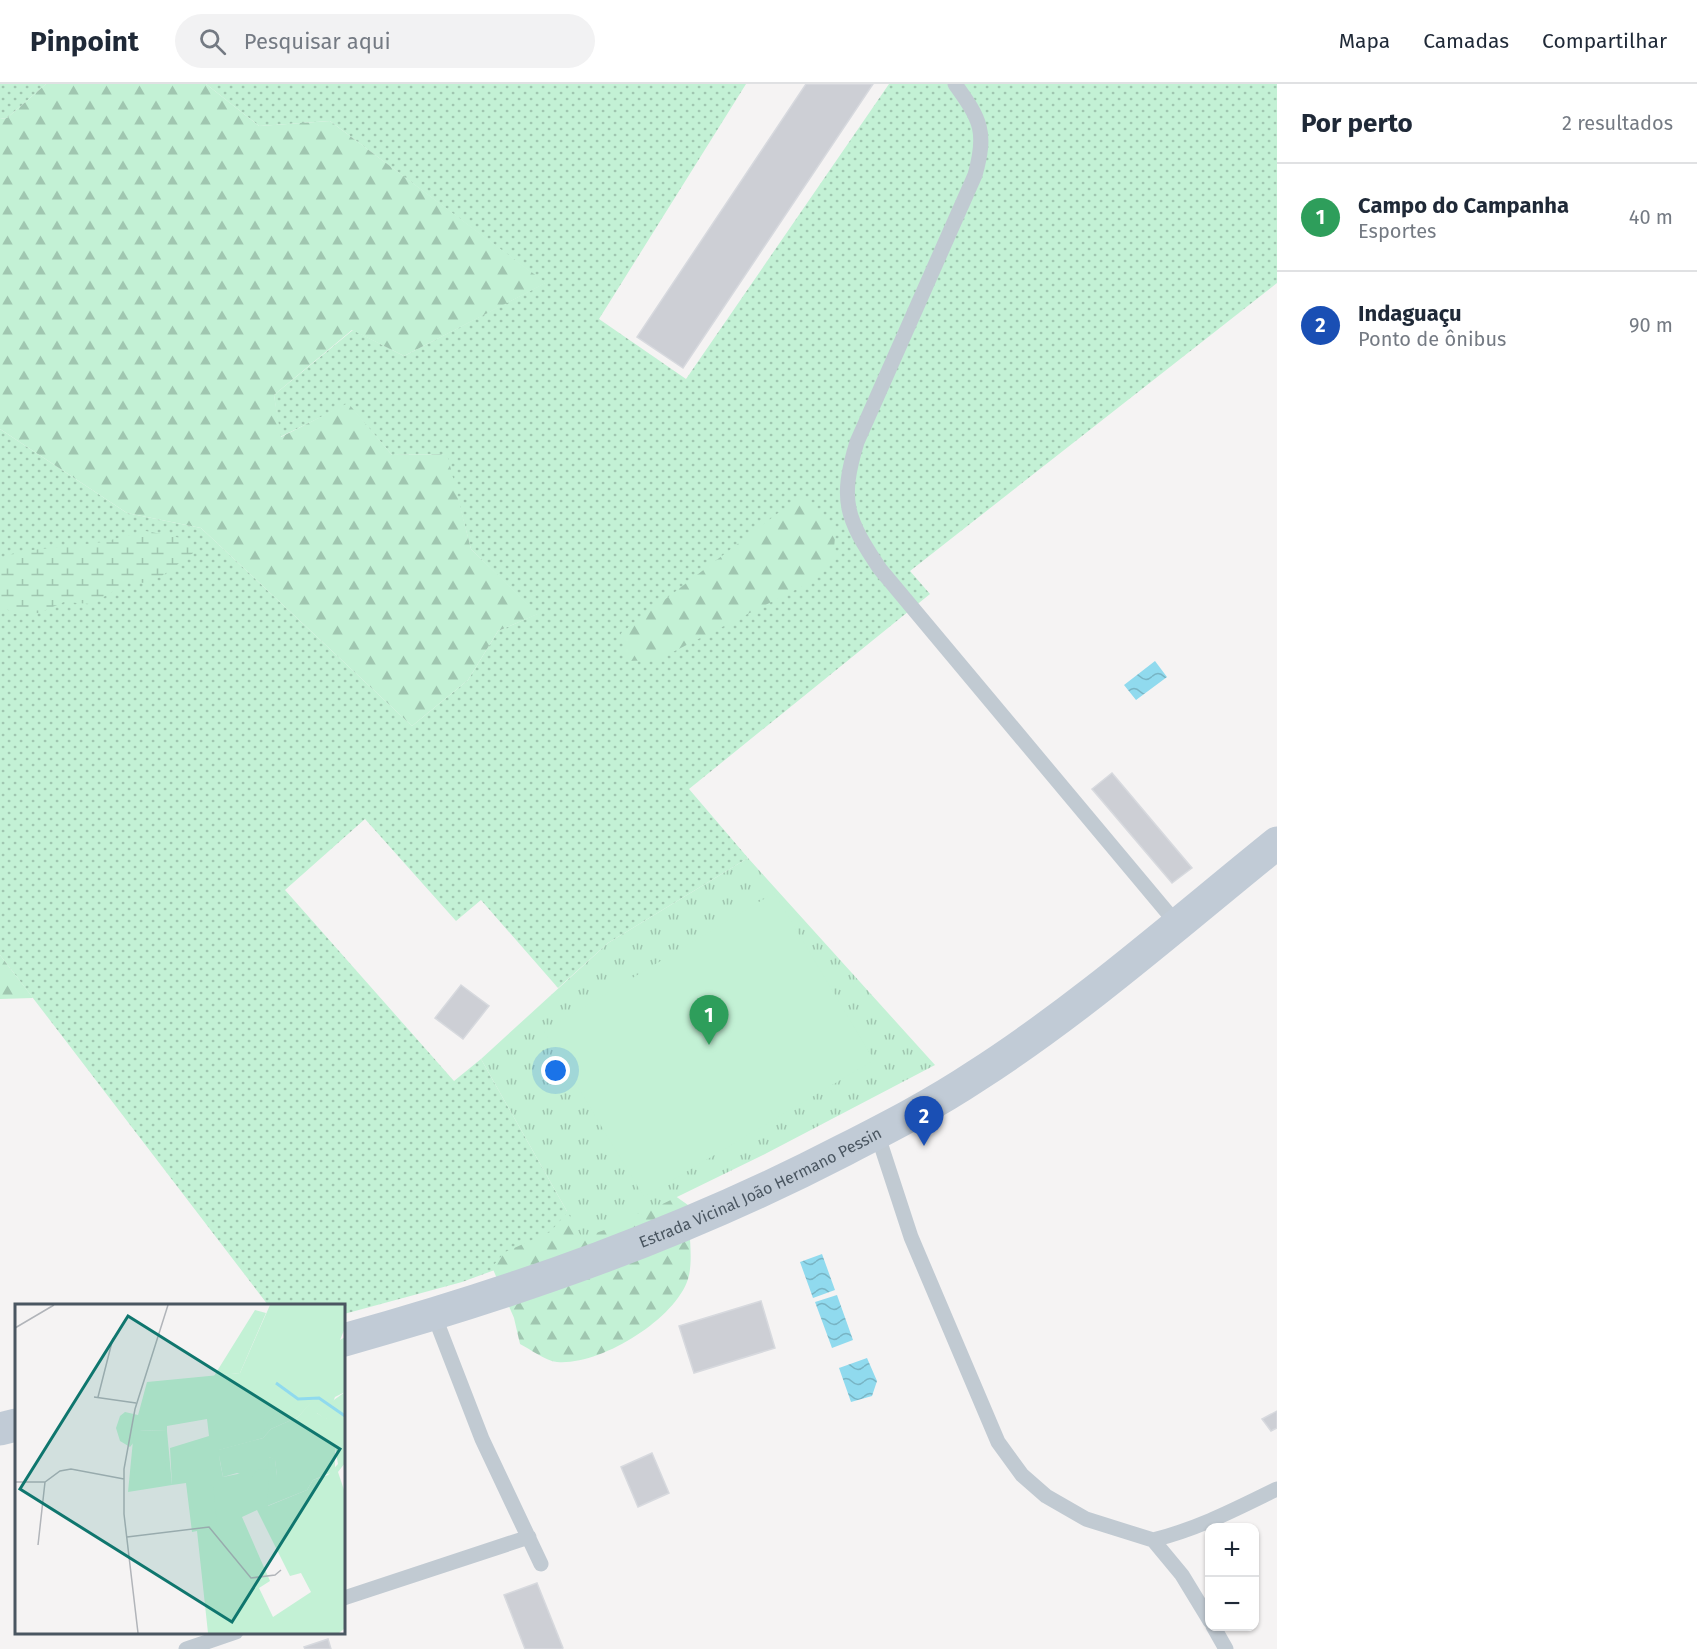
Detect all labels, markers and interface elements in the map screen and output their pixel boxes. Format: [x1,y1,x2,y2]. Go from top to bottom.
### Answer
search box [175,14,595,68]
text: Pinpoint [30,25,139,58]
icon: search [196,25,229,58]
text: Pesquisar aqui [244,28,391,55]
text: Mapa [1339,28,1390,54]
text: Camadas [1423,28,1509,54]
text: Compartilhar [1542,28,1667,54]
text: Por perto [1301,108,1413,139]
text: 2 resultados [1562,111,1673,135]
text: Campo do Campanha [1358,192,1569,219]
text: 1 [1316,205,1325,229]
text: 40 m [1629,205,1673,229]
text: Esportes [1358,219,1436,243]
text: Indaguaçu [1358,300,1462,327]
text: 2 [1315,313,1326,337]
text: 90 m [1629,313,1673,337]
text: Ponto de ônibus [1358,327,1506,351]
pin: 1 [690,996,728,1045]
your location [541,1056,570,1085]
pin: 2 [904,1096,944,1146]
street label: Estrada Vicinal João Hermano Pessin [636,1123,885,1251]
inset map [15,1304,345,1634]
map controls [1205,1523,1259,1631]
button: + [1205,1523,1259,1577]
button: − [1205,1577,1259,1631]

